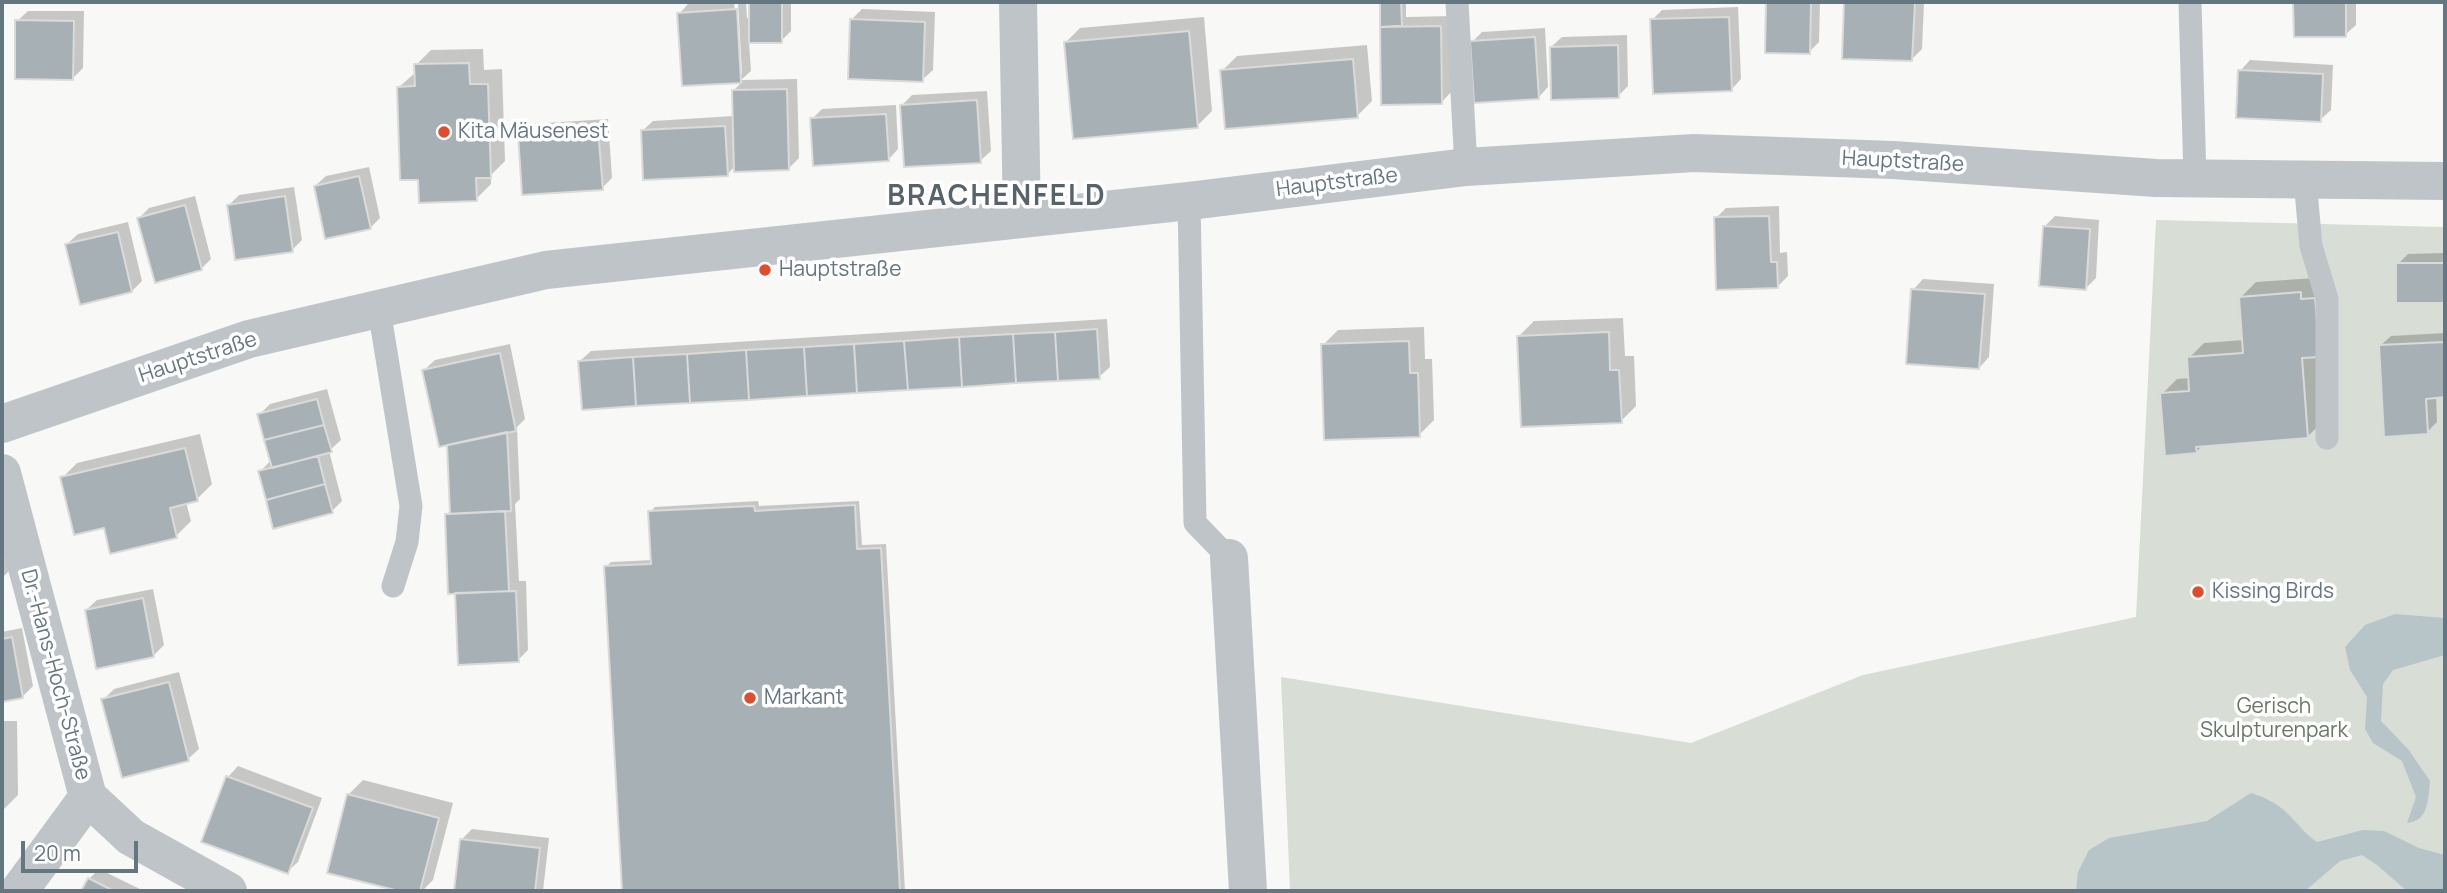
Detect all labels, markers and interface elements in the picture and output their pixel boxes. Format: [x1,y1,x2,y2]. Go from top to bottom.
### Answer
place label: Kita Mäusenest [458,119,609,145]
marker: Kita Mäusenest [436,124,452,140]
street label: Hauptstraße [1841,146,1965,178]
street label: Hauptstraße [1275,163,1399,203]
district label: BRACHENFELD [889,180,1105,214]
place label: Hauptstraße [779,257,901,283]
marker: Hauptstraße [757,262,773,278]
street label: Hauptstraße [136,327,260,389]
street label: Dr.-Hans-Hoch-Straße [15,567,95,783]
place label: Kissing Birds [2212,579,2334,605]
marker: Kissing Birds [2190,584,2206,600]
place label: Markant [764,685,844,711]
marker: Markant [742,690,758,706]
park label: Gerisch Skulpturenpark [2200,694,2348,744]
scale bar [24,826,142,870]
text: 20 m [34,839,81,867]

